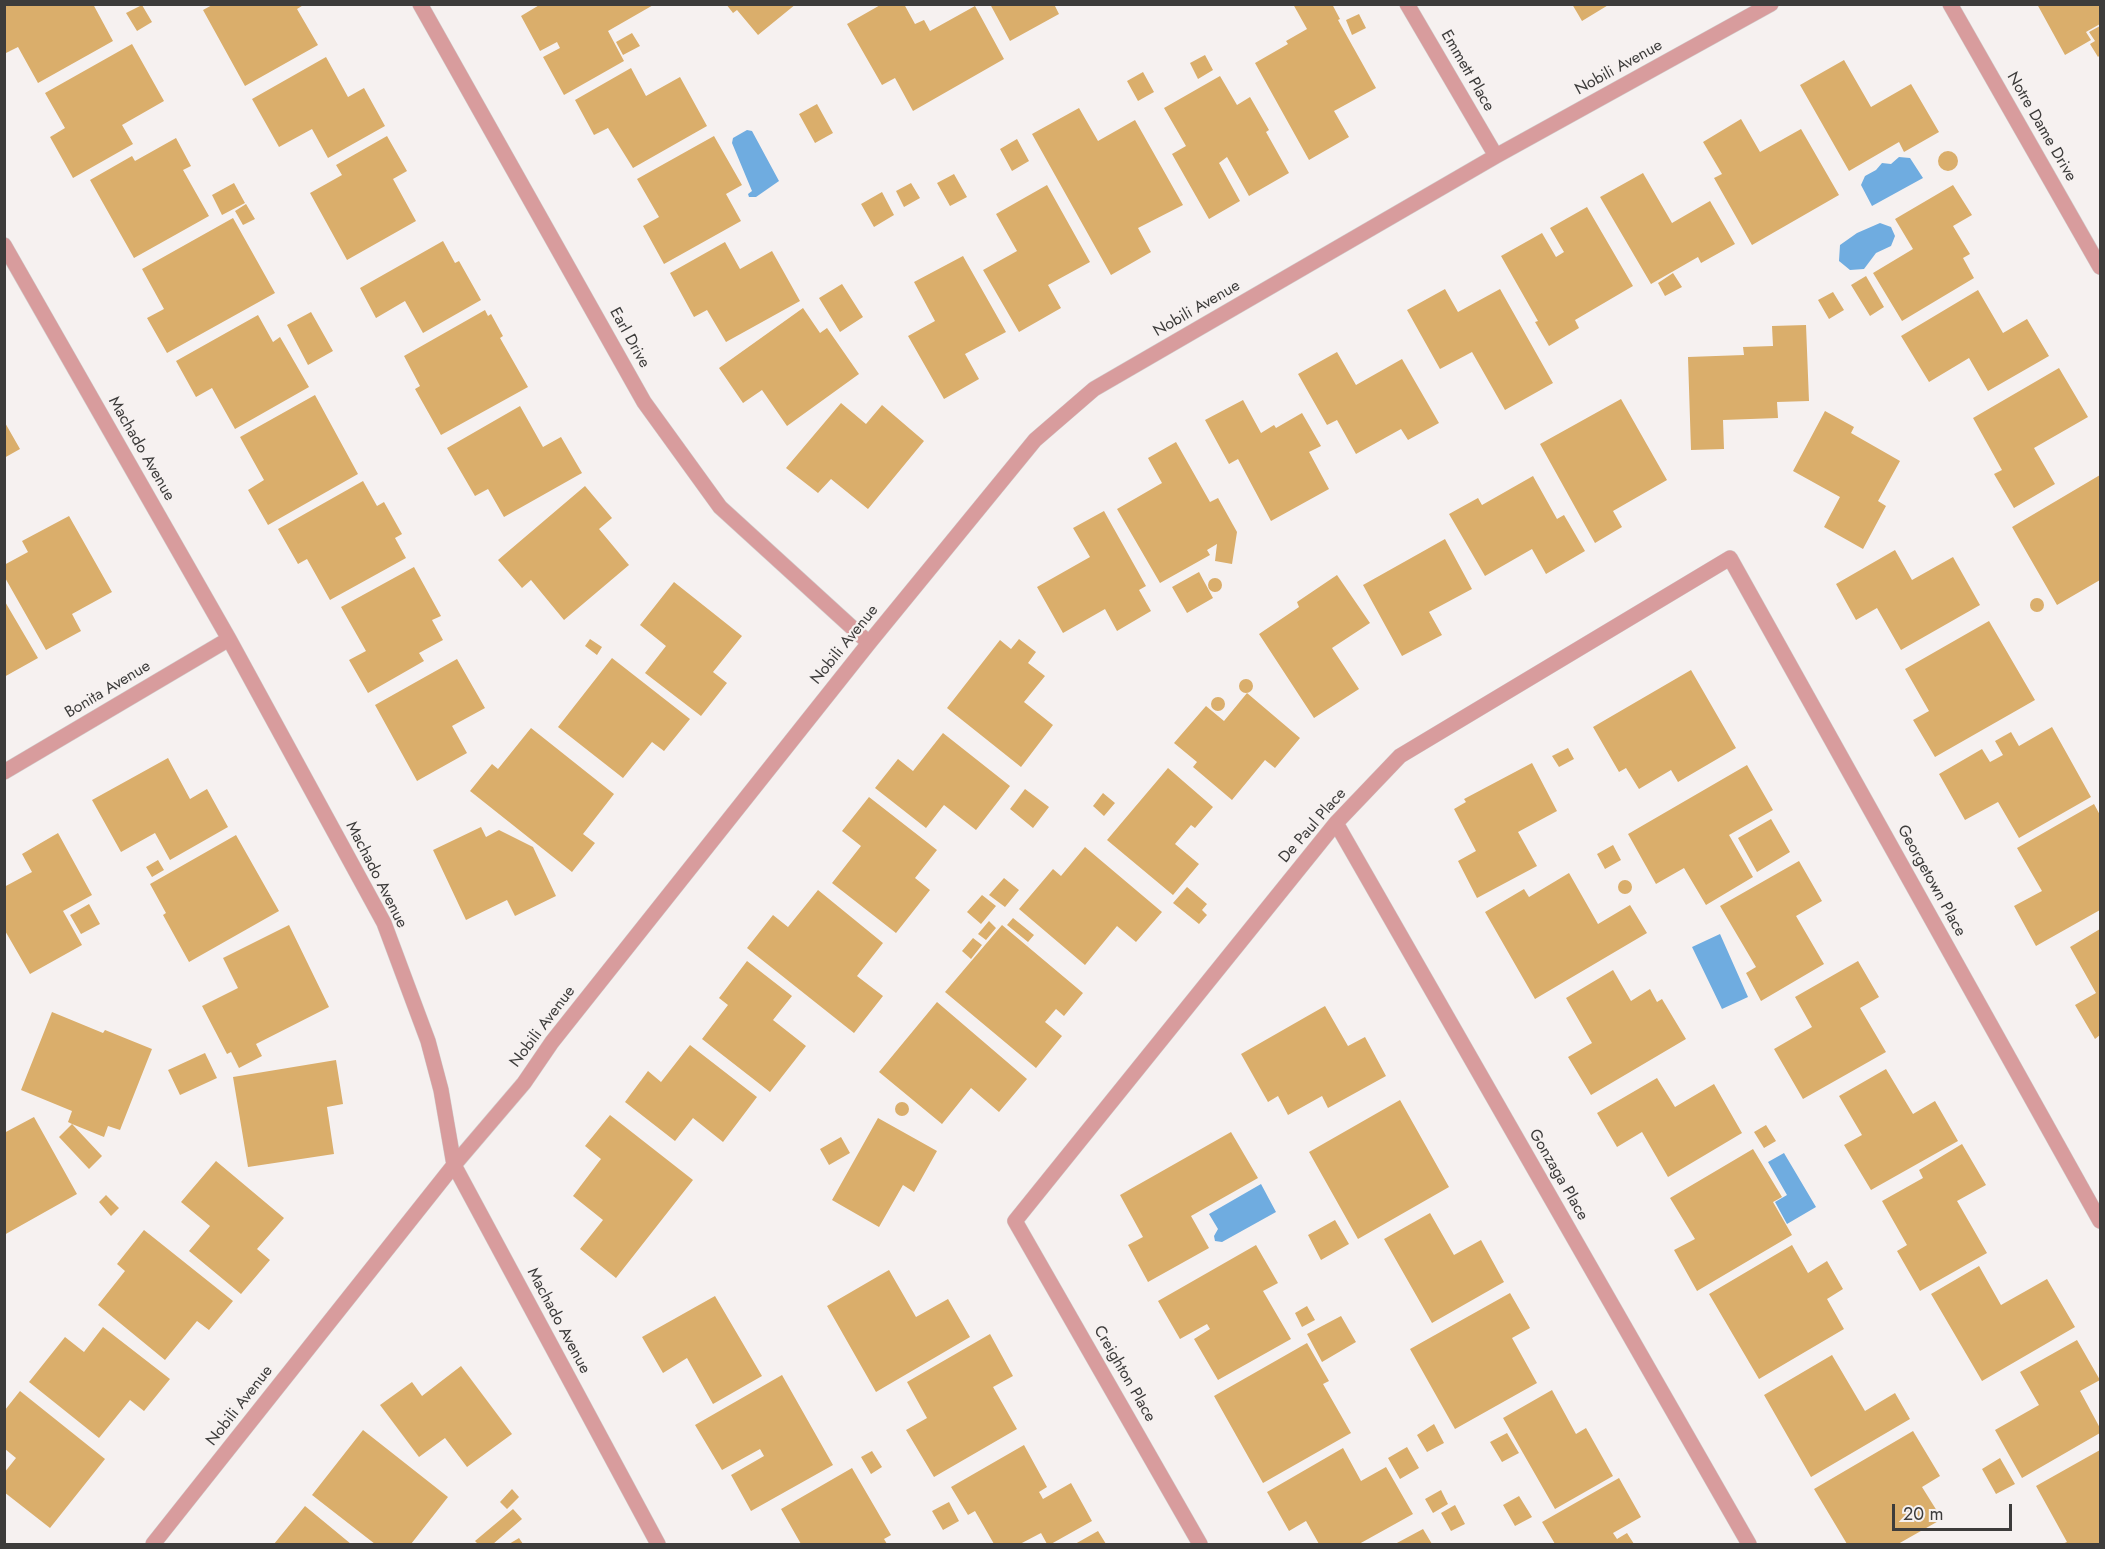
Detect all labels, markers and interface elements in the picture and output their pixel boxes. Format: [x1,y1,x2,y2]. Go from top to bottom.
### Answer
street label: Emmett Place [1436,27,1498,115]
street label: Nobili Avenue [1572,36,1666,100]
street label: Notre Dame Drive [2002,69,2080,185]
street label: Nobili Avenue [1150,276,1244,342]
street label: Earl Drive [605,304,653,372]
street label: Machado Avenue [103,394,179,504]
street label: Nobili Avenue [807,601,883,689]
street label: Bonita Avenue [62,657,154,723]
street label: De Paul Place [1275,785,1351,867]
street label: Machado Avenue [341,819,411,931]
street label: Georgetown Place [1892,822,1970,940]
street label: Nobili Avenue [506,983,580,1071]
street label: Gonzaga Place [1524,1126,1592,1224]
street label: Machado Avenue [522,1265,594,1377]
street label: Creighton Place [1089,1322,1159,1426]
street label: Nobili Avenue [203,1362,277,1450]
scale bar [1895,1492,2015,1530]
text: 20 m [1903,1501,1943,1527]

